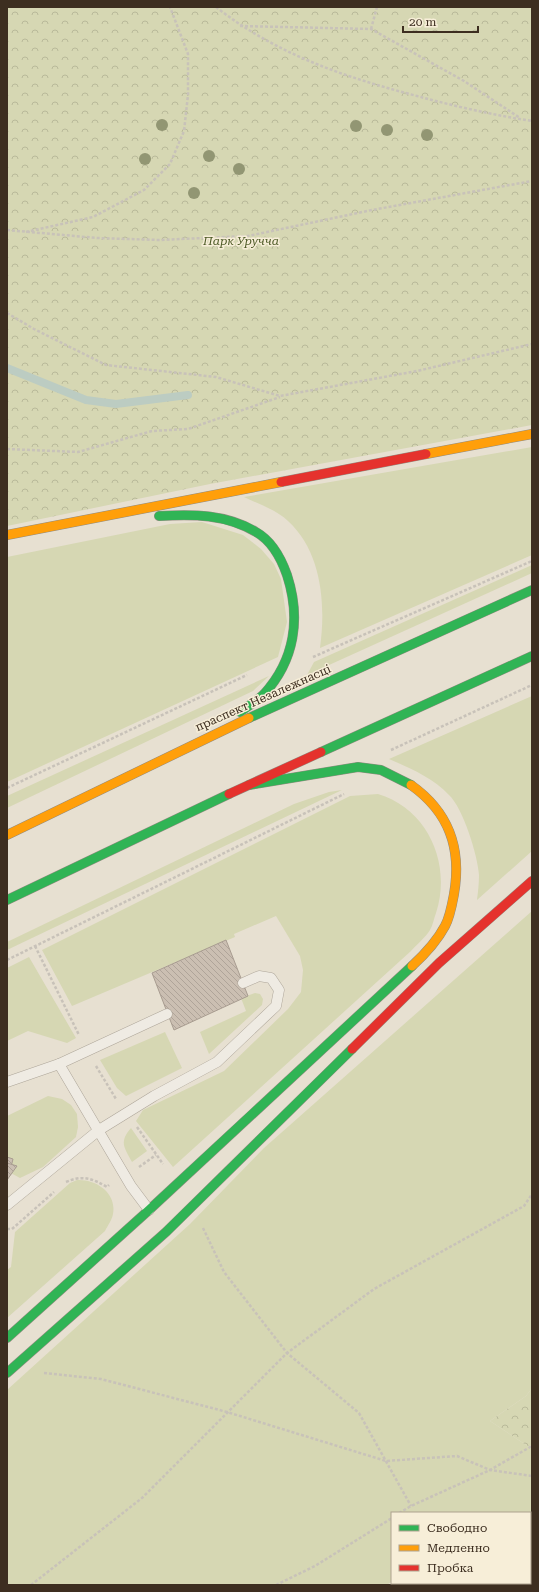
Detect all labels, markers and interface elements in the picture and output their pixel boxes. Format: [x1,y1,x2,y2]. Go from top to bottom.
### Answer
scale bar [403,8,478,34]
text: 20 m [409,15,436,29]
park label: Парк Уручча [202,234,279,248]
street label: праспект Незалежнасці [193,662,333,734]
legend [391,1512,531,1584]
text: Свободно [427,1521,487,1535]
text: Медленно [427,1541,490,1555]
text: Пробка [427,1561,474,1575]

